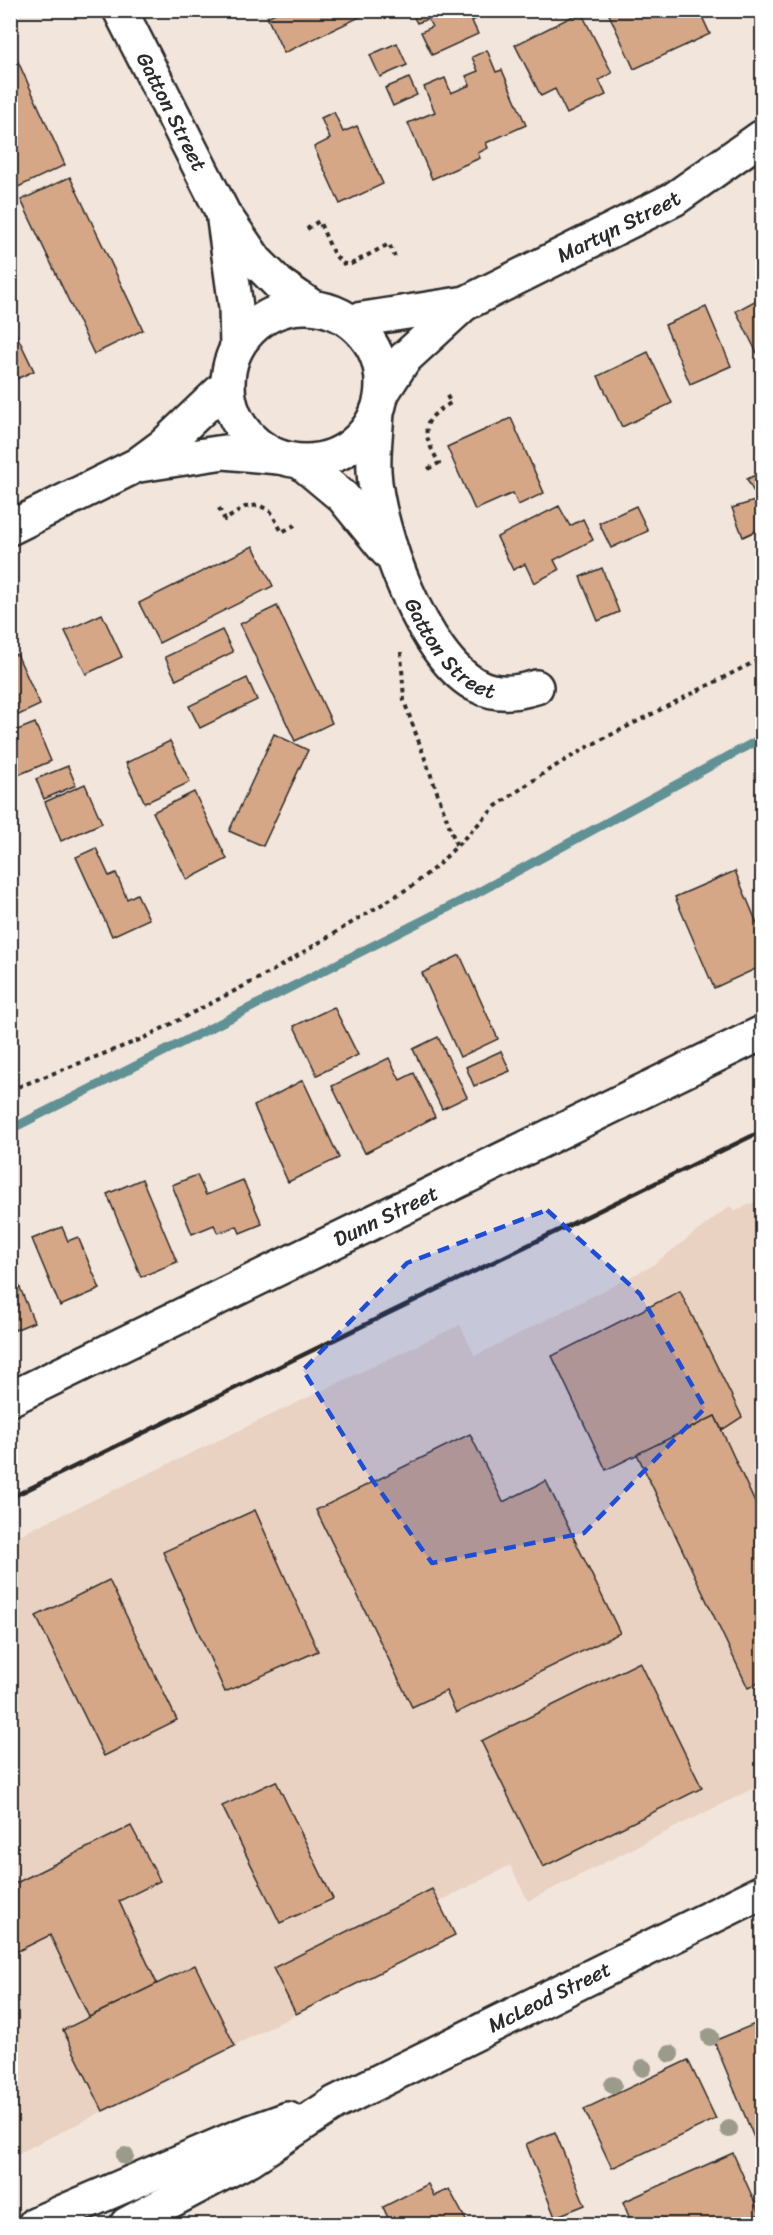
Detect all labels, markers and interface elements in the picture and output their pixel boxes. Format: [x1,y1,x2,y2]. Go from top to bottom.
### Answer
street label: Gatton Street [125,45,218,178]
street label: Martyn Street [550,180,689,274]
street label: Gatton Street [393,591,500,710]
street label: Dunn Street [327,1174,445,1258]
street label: McLeod Street [481,1950,618,2044]

